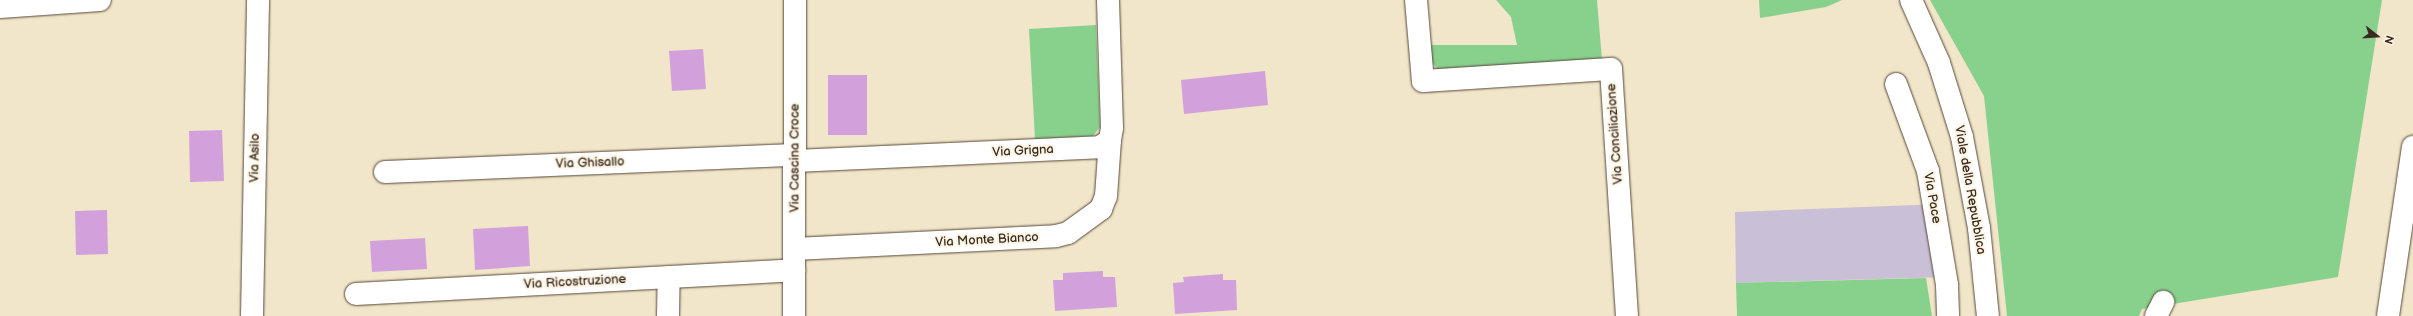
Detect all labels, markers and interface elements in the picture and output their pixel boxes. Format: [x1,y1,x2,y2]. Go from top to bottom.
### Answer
north arrow [2357,16,2397,56]
text: N [2382,34,2396,45]
street label: Via Conciliazione [1604,83,1626,185]
street label: Via Cascina Croce [787,104,803,212]
street label: Viale della Repubblica [1951,124,1989,256]
street label: Via Asilo [247,133,263,183]
street label: Via Grigna [992,142,1054,160]
street label: Via Ghisallo [555,154,625,172]
street label: Via Pace [1920,171,1944,225]
street label: Via Monte Bianco [935,229,1039,251]
street label: Via Ricostruzione [523,272,627,292]

